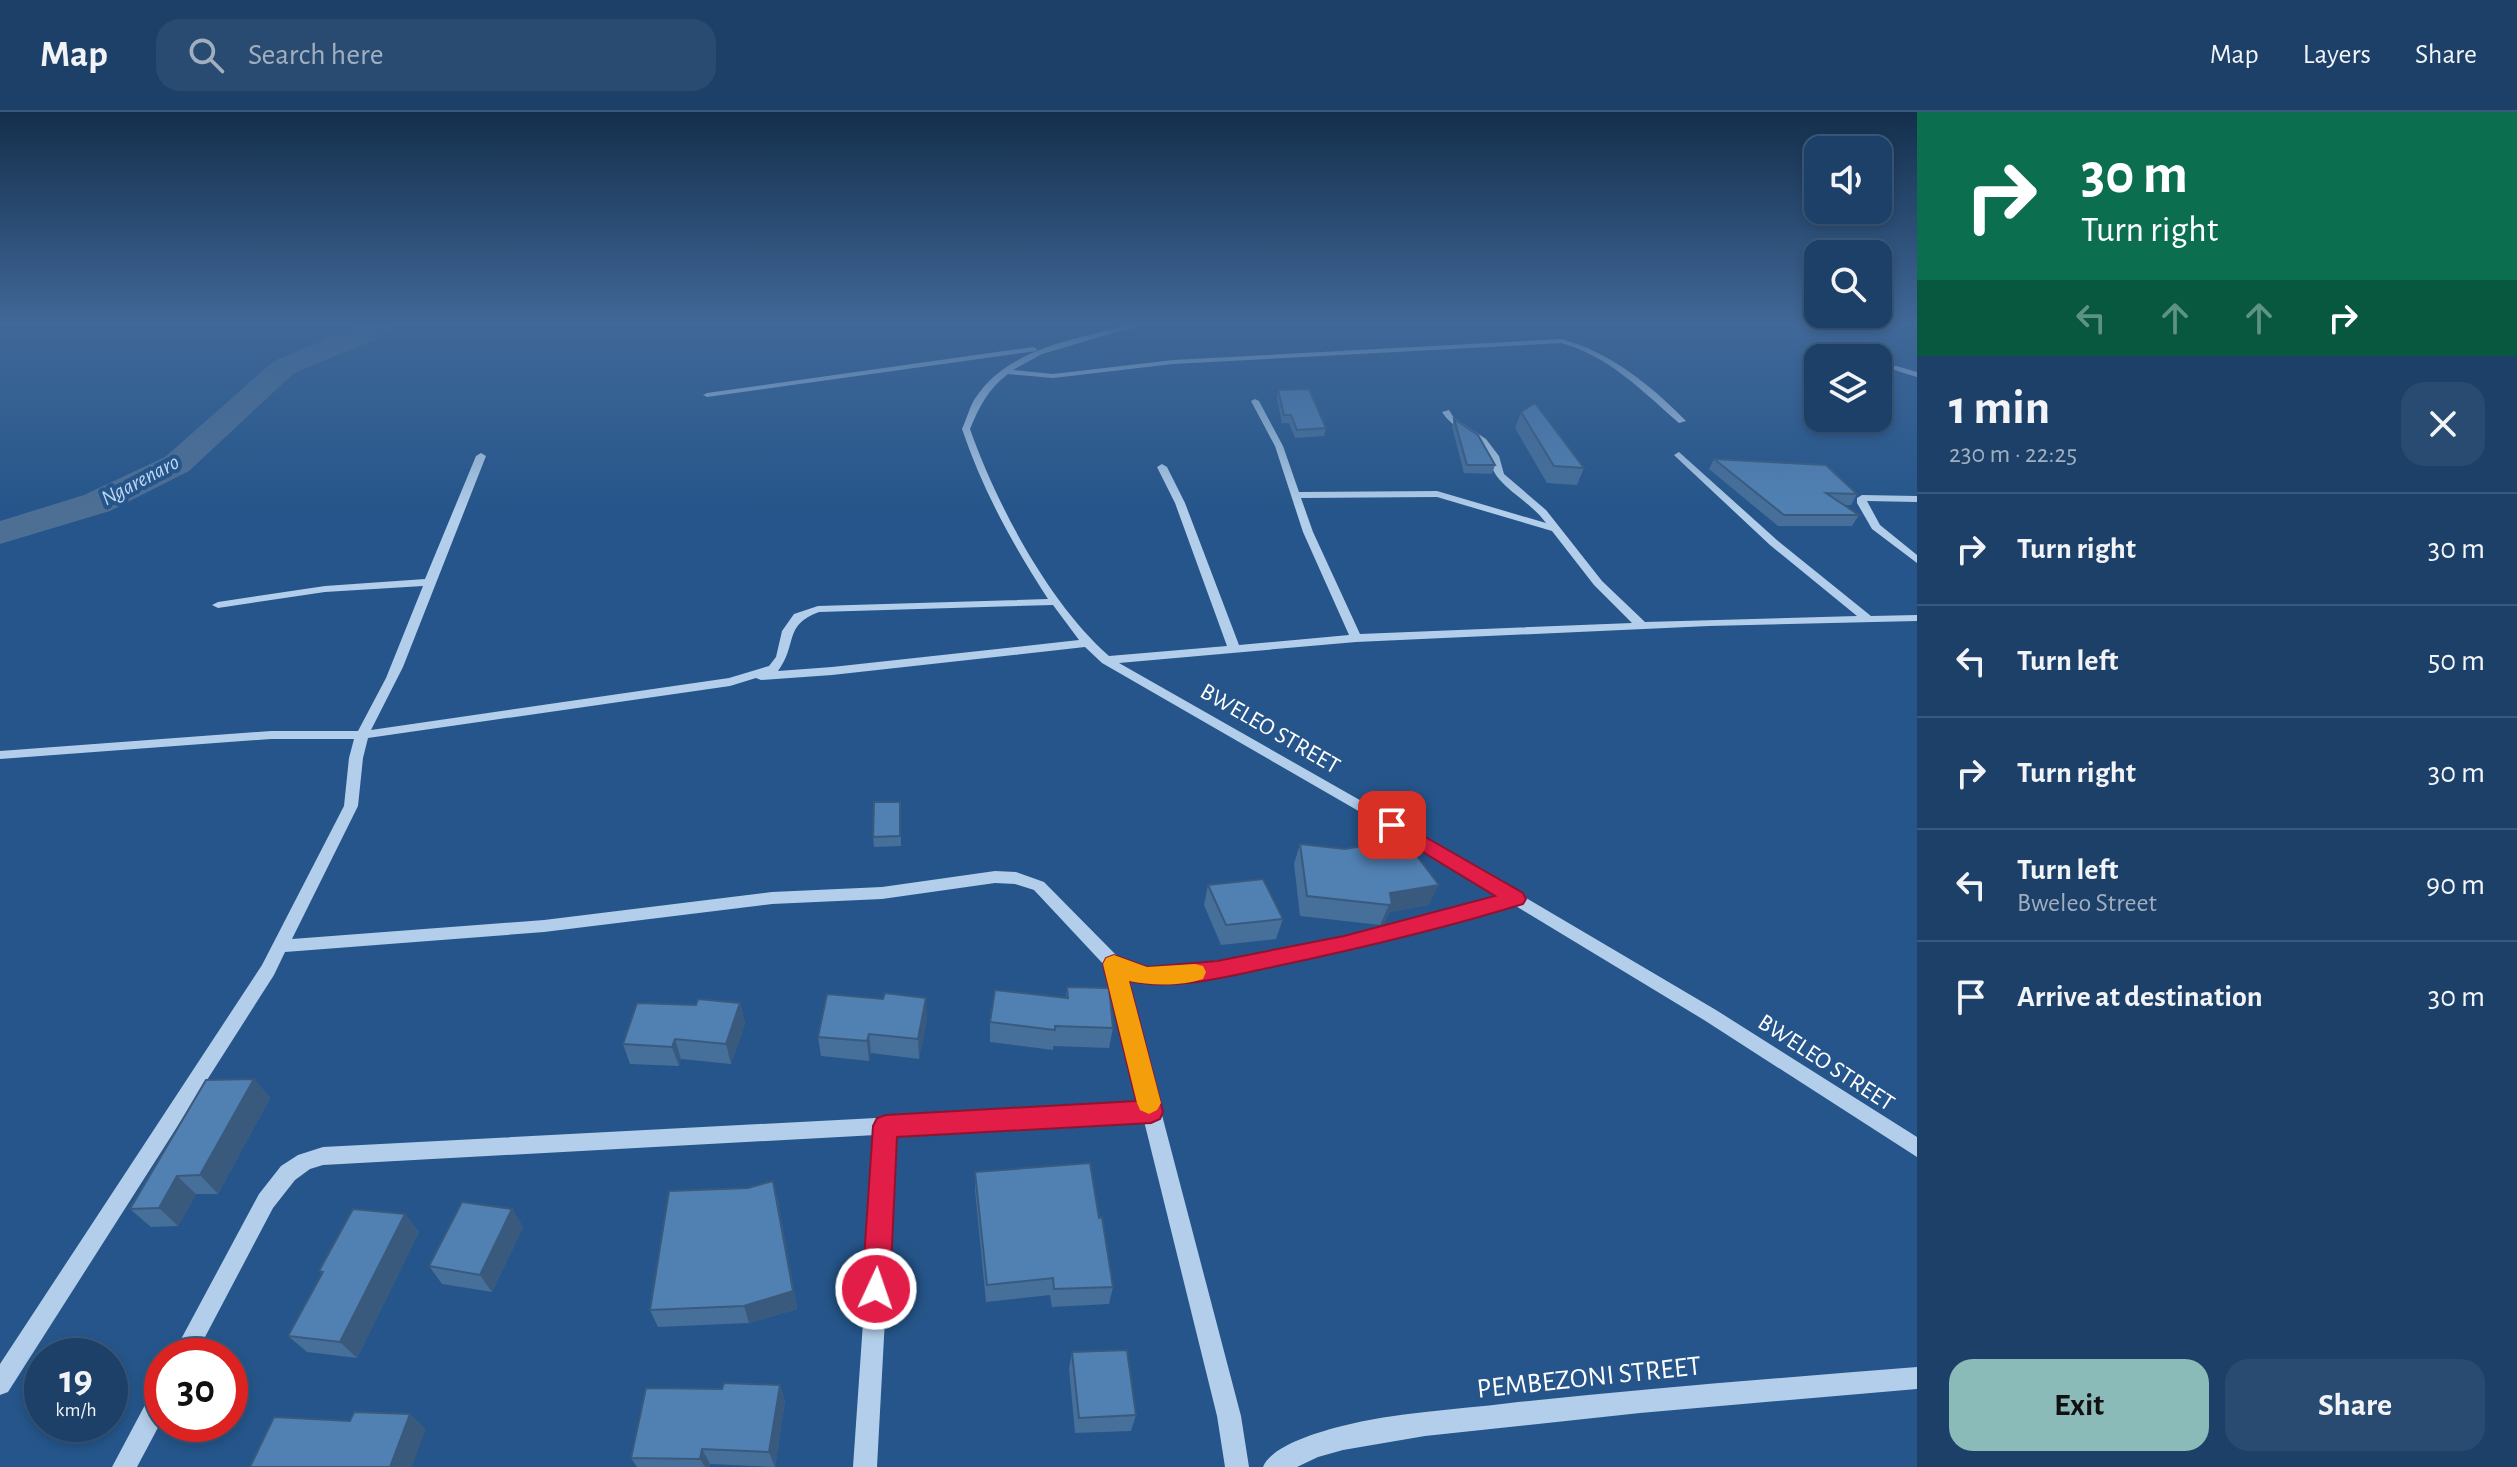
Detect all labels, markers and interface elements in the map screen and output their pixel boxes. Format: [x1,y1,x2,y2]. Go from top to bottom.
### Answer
search box [156,19,716,91]
icon: search [184,33,228,77]
text: Map [40,36,108,74]
text: Search here [248,40,384,70]
text: Map [2210,41,2259,69]
text: Layers [2303,41,2371,69]
text: Share [2415,41,2477,69]
map controls [1804,136,1892,432]
button: sound [1804,136,1892,224]
icon: right [1949,144,2053,248]
text: 30 m [2081,147,2188,203]
text: Turn right [2081,212,2218,248]
button: search [1804,240,1892,328]
icon: left [2069,296,2113,340]
icon: ahead [2153,296,2197,340]
icon: ahead [2237,296,2281,340]
icon: right [2321,296,2365,340]
button: layers [1804,344,1892,432]
button: close [2401,382,2485,466]
text: 1 min [1949,385,2050,433]
text: 230 m · 22:25 [1949,441,2077,467]
water label: Ngarenaro [97,450,183,510]
icon: right [1949,527,1993,571]
text: Turn right [2017,534,2136,564]
text: 30 m [2428,534,2485,564]
icon: left [1949,639,1993,683]
text: Turn left [2017,646,2118,676]
text: 50 m [2428,646,2485,676]
street label: BWELEO STREET [1196,679,1344,779]
icon: right [1949,751,1993,795]
text: Turn right [2017,758,2136,788]
text: 30 m [2428,758,2485,788]
pin [1358,791,1426,859]
icon: arrive [1370,803,1414,847]
text: Turn left [2017,855,2118,885]
icon: left [1949,863,1993,907]
text: 90 m [2426,870,2485,900]
text: Bweleo Street [2017,890,2157,916]
icon: arrive [1949,975,1993,1019]
text: Arrive at destination [2017,982,2263,1012]
text: 30 m [2428,982,2485,1012]
street label: BWELEO STREET [1754,1010,1899,1116]
position arrow [834,1247,918,1331]
speed limit sign: 30 [144,1338,248,1442]
street label: PEMBEZONI STREET [1476,1352,1703,1404]
button: Exit [1949,1359,2209,1451]
button: Share [2225,1359,2485,1451]
text: 19 [59,1360,93,1400]
text: km/h [55,1400,97,1420]

